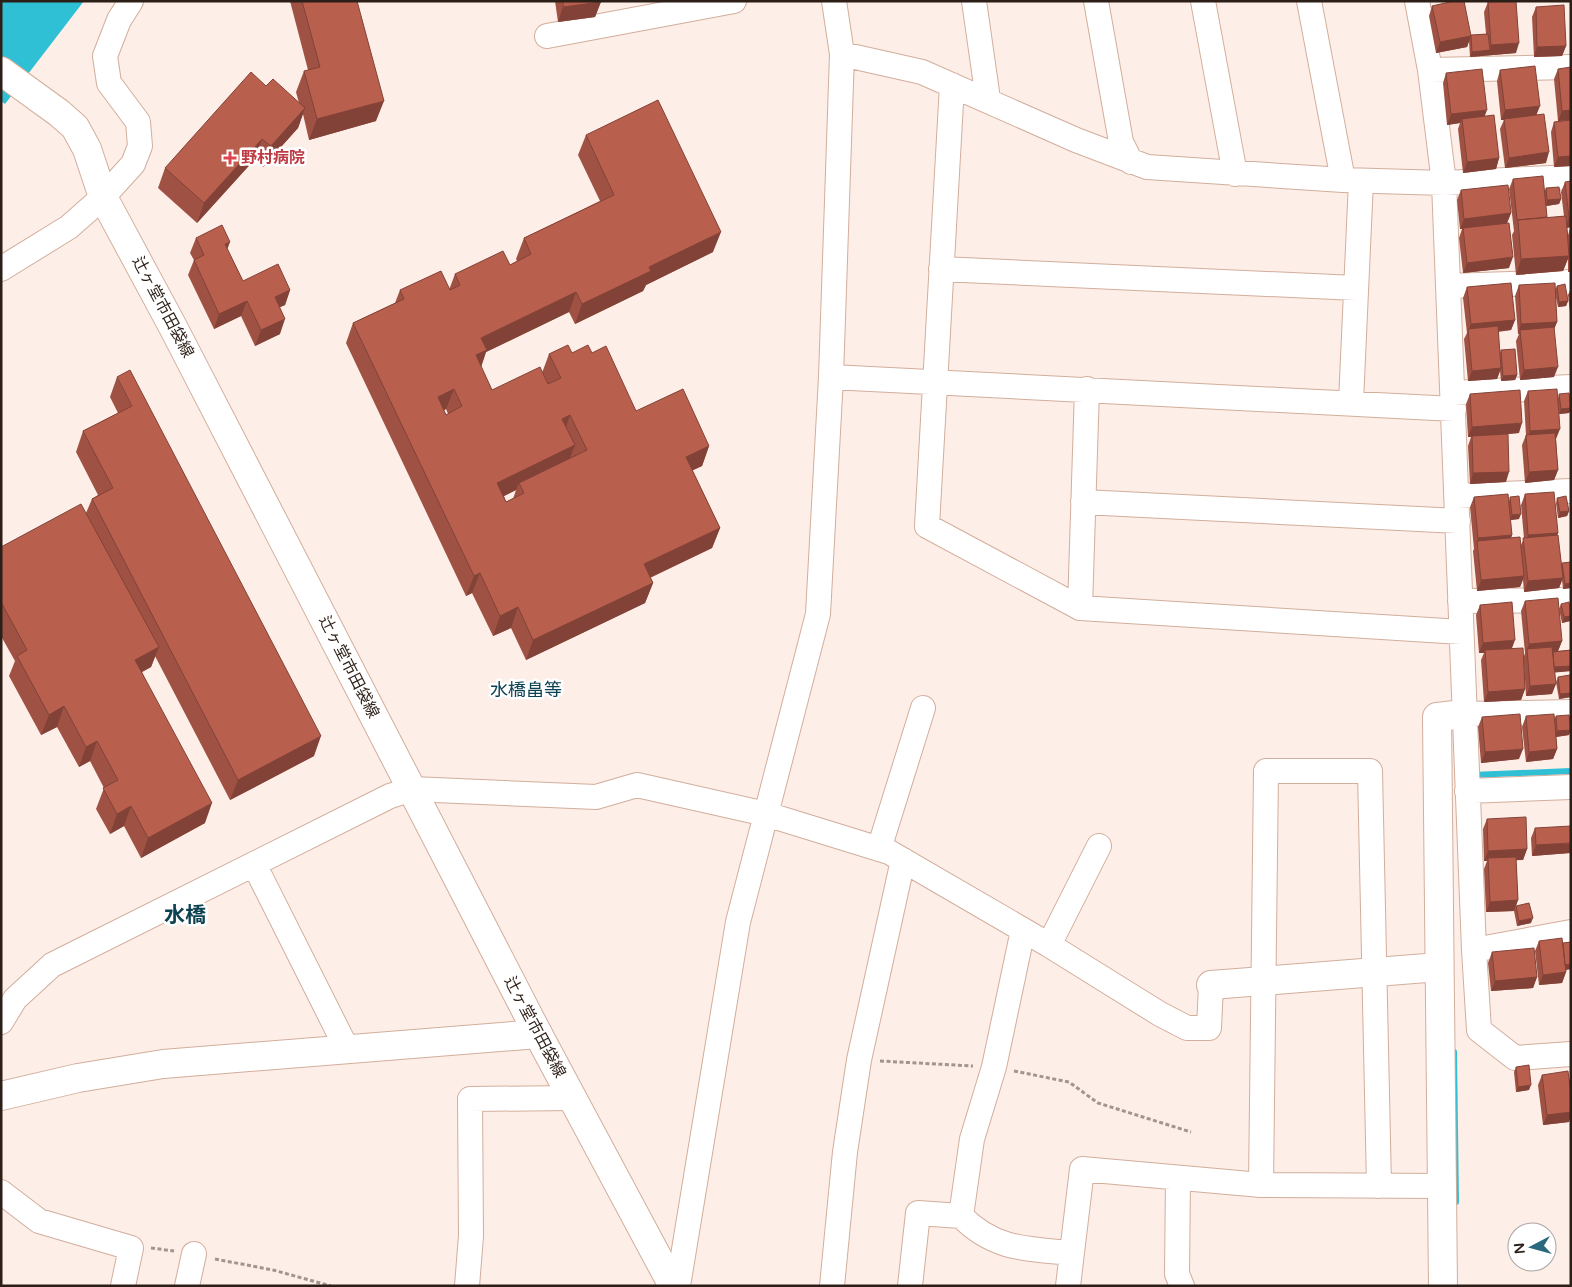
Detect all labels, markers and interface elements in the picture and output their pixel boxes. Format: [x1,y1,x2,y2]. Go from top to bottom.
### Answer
place label: 野村病院 [241,148,305,168]
marker: 野村病院 [223,151,237,165]
street label: 辻ヶ堂市田袋線 [128,253,198,361]
street label: 辻ヶ堂市田袋線 [315,613,383,721]
district label: 水橋畠等 [490,679,562,701]
district label: 水橋 [164,903,206,928]
street label: 辻ヶ堂市田袋線 [500,973,570,1081]
north arrow [1507,1222,1557,1272]
text: N [1511,1242,1529,1255]

